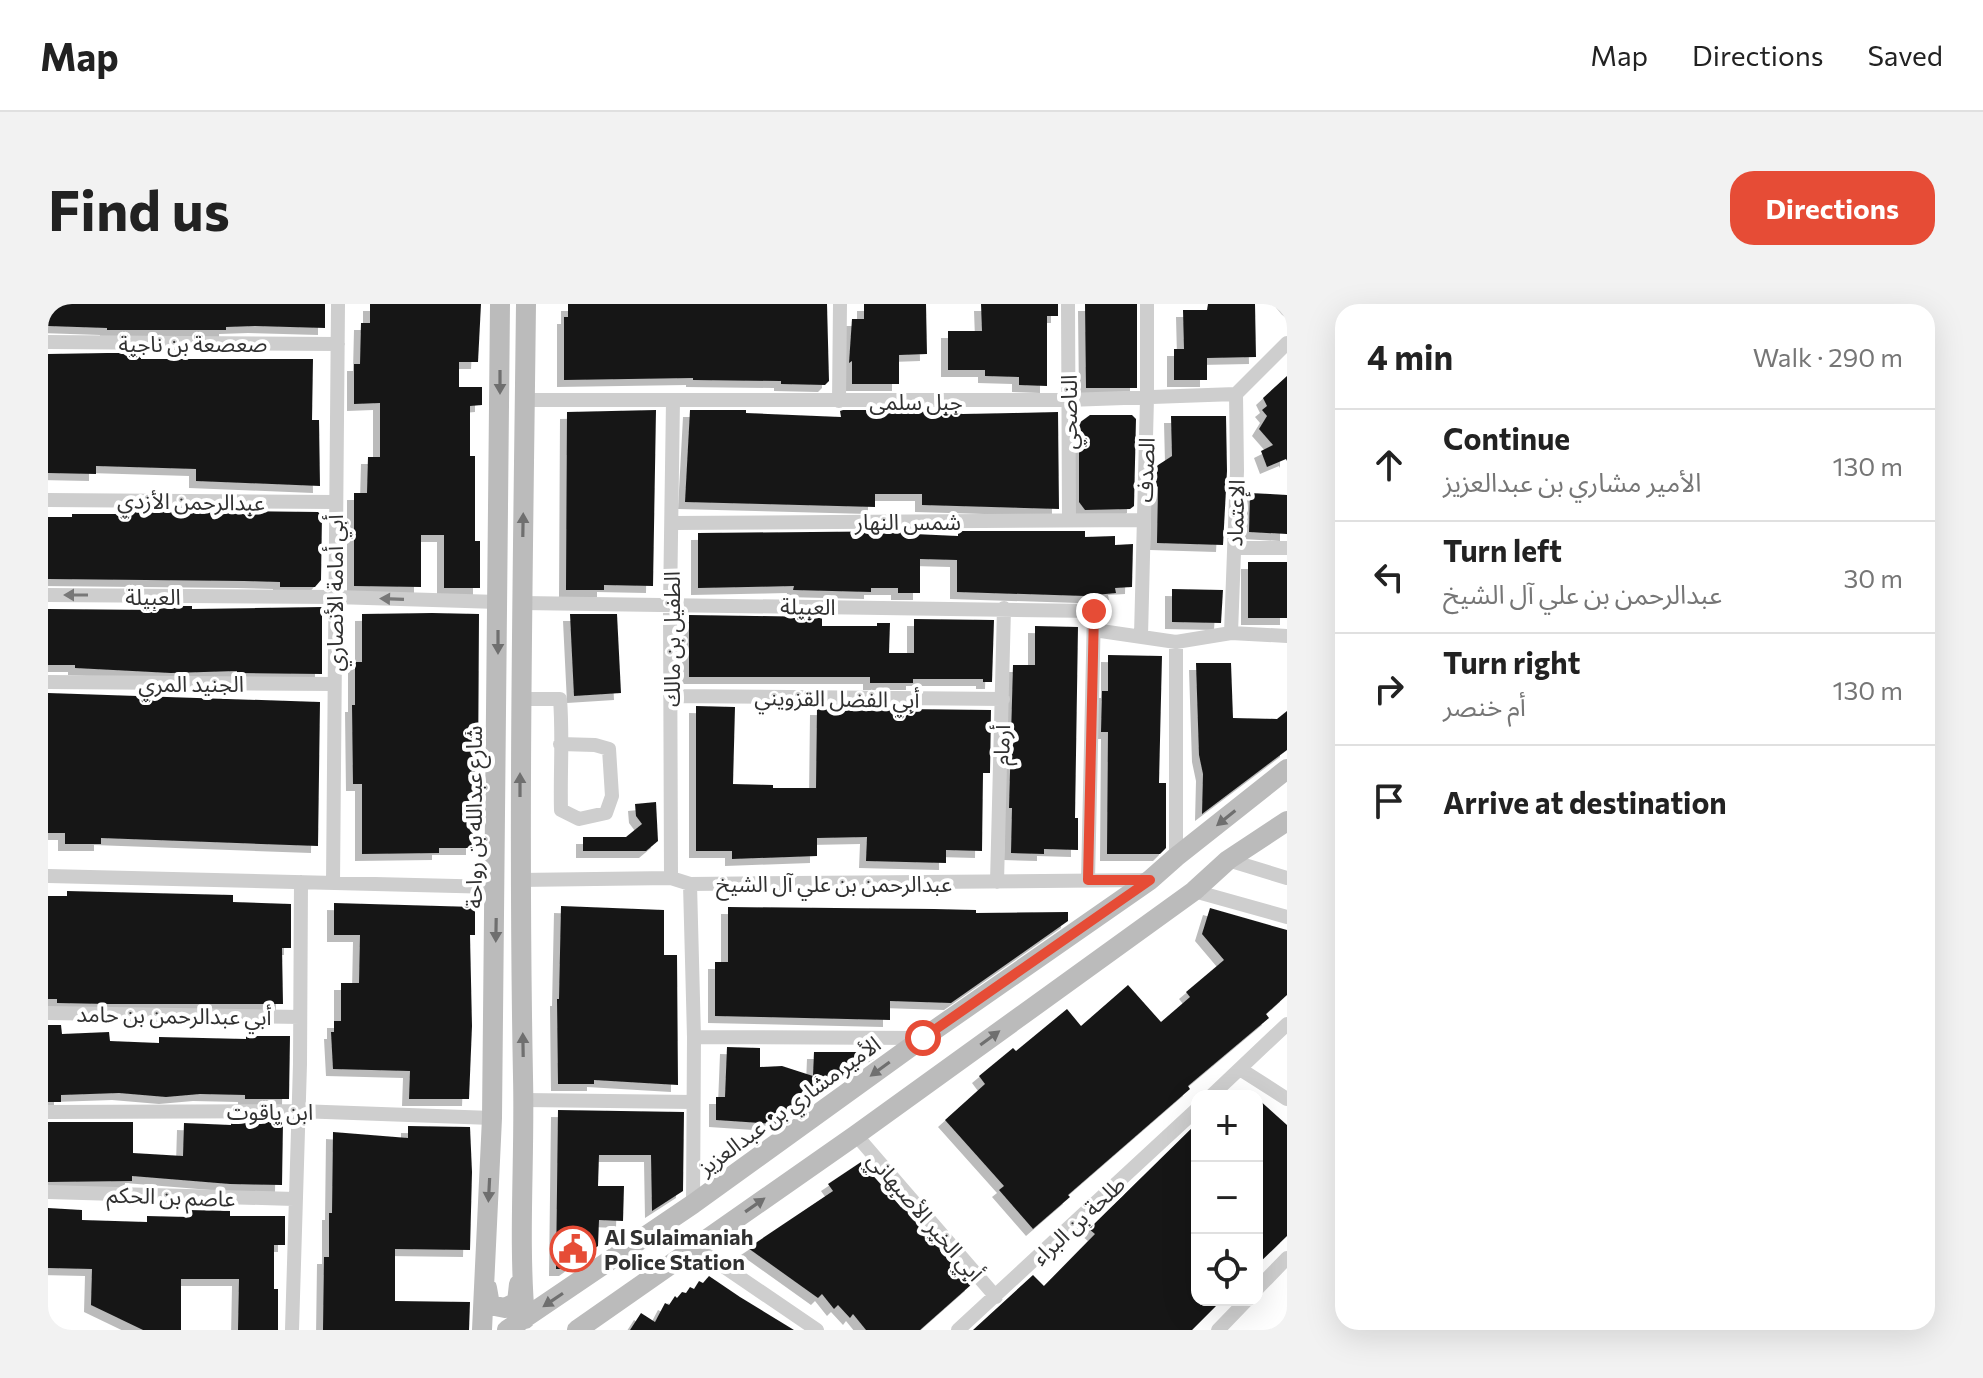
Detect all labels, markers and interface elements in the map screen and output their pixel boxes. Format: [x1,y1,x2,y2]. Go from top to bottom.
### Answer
text: Map [40,32,119,79]
text: Map [1590,38,1648,72]
text: Directions [1692,38,1823,72]
text: Saved [1867,38,1943,72]
button: Directions [1730,171,1935,245]
text: Find us [48,174,230,243]
street label: صعصعة بن ناجية [119,330,267,357]
text: 4 min [1367,335,1453,377]
text: Walk · 290 m [1753,341,1903,372]
one-way arrow [494,370,506,395]
street label: الناصحي [1055,375,1086,449]
street label: جبل سلمى [869,388,963,415]
text: Continue [1443,419,1570,456]
street label: الصدف [1130,437,1160,503]
icon: ahead [1367,443,1411,487]
text: 130 m [1832,450,1903,481]
text: الأمير مشاري بن عبدالعزيز [1443,466,1701,497]
street label: الإعتماد [1220,479,1252,547]
street label: عبدالرحمن الأزدي [117,486,265,520]
street label: شمس النهار [854,508,961,536]
one-way arrow [517,512,529,537]
street label: أبي أمامة الأنصاري [321,514,352,672]
text: Turn left [1443,531,1562,568]
icon: left [1367,555,1411,599]
text: 30 m [1844,562,1903,593]
street label: الطفيل بن مالك [658,571,685,707]
text: عبدالرحمن بن علي آل الشيخ [1443,578,1722,609]
street label: العبيلة [125,583,181,610]
one-way arrow [63,589,88,601]
one-way arrow [379,592,404,605]
street label: العبيلة [780,592,836,620]
route end [1076,593,1112,629]
one-way arrow [492,630,504,655]
text: Turn right [1443,643,1580,680]
icon: right [1367,667,1411,711]
street label: الجنيد المري [138,670,244,701]
text: 130 m [1832,674,1903,705]
street label: أبي الفضل القزويني [754,683,920,717]
text: أم خنصر [1443,690,1526,721]
street label: أرمام [987,724,1019,766]
street label: شارع عبدالله بن رواحة [460,726,491,908]
one-way arrow [514,772,526,797]
icon: arrive [1367,779,1411,823]
text: Arrive at destination [1443,783,1727,820]
one-way arrow [1215,809,1236,826]
street label: عبدالرحمن بن علي آل الشيخ [716,870,952,901]
one-way arrow [489,918,502,943]
street label: أبي عبدالرحمن بن حامد [76,1000,272,1034]
route start [905,1020,941,1056]
street label: الأمير مشاري بن عبدالعزيز [692,1030,888,1184]
one-way arrow [979,1030,1001,1046]
one-way arrow [516,1032,529,1057]
one-way arrow [870,1061,890,1077]
map controls [1191,1090,1263,1306]
button: + [1191,1090,1263,1162]
street label: ابن ياقوت [227,1098,313,1125]
street label: أبي الخير الأصبهاني [859,1146,990,1289]
button: − [1191,1162,1263,1234]
street label: طلحة بن البراء [1026,1170,1130,1270]
one-way arrow [482,1178,495,1203]
street label: عاصم بن الحكم [106,1180,236,1216]
one-way arrow [745,1198,766,1213]
place label: Al Sulaimaniah Police Station [604,1223,753,1275]
public building icon: Al Sulaimaniah Police Station [549,1225,597,1273]
button: locate [1191,1234,1263,1306]
one-way arrow [543,1292,564,1307]

